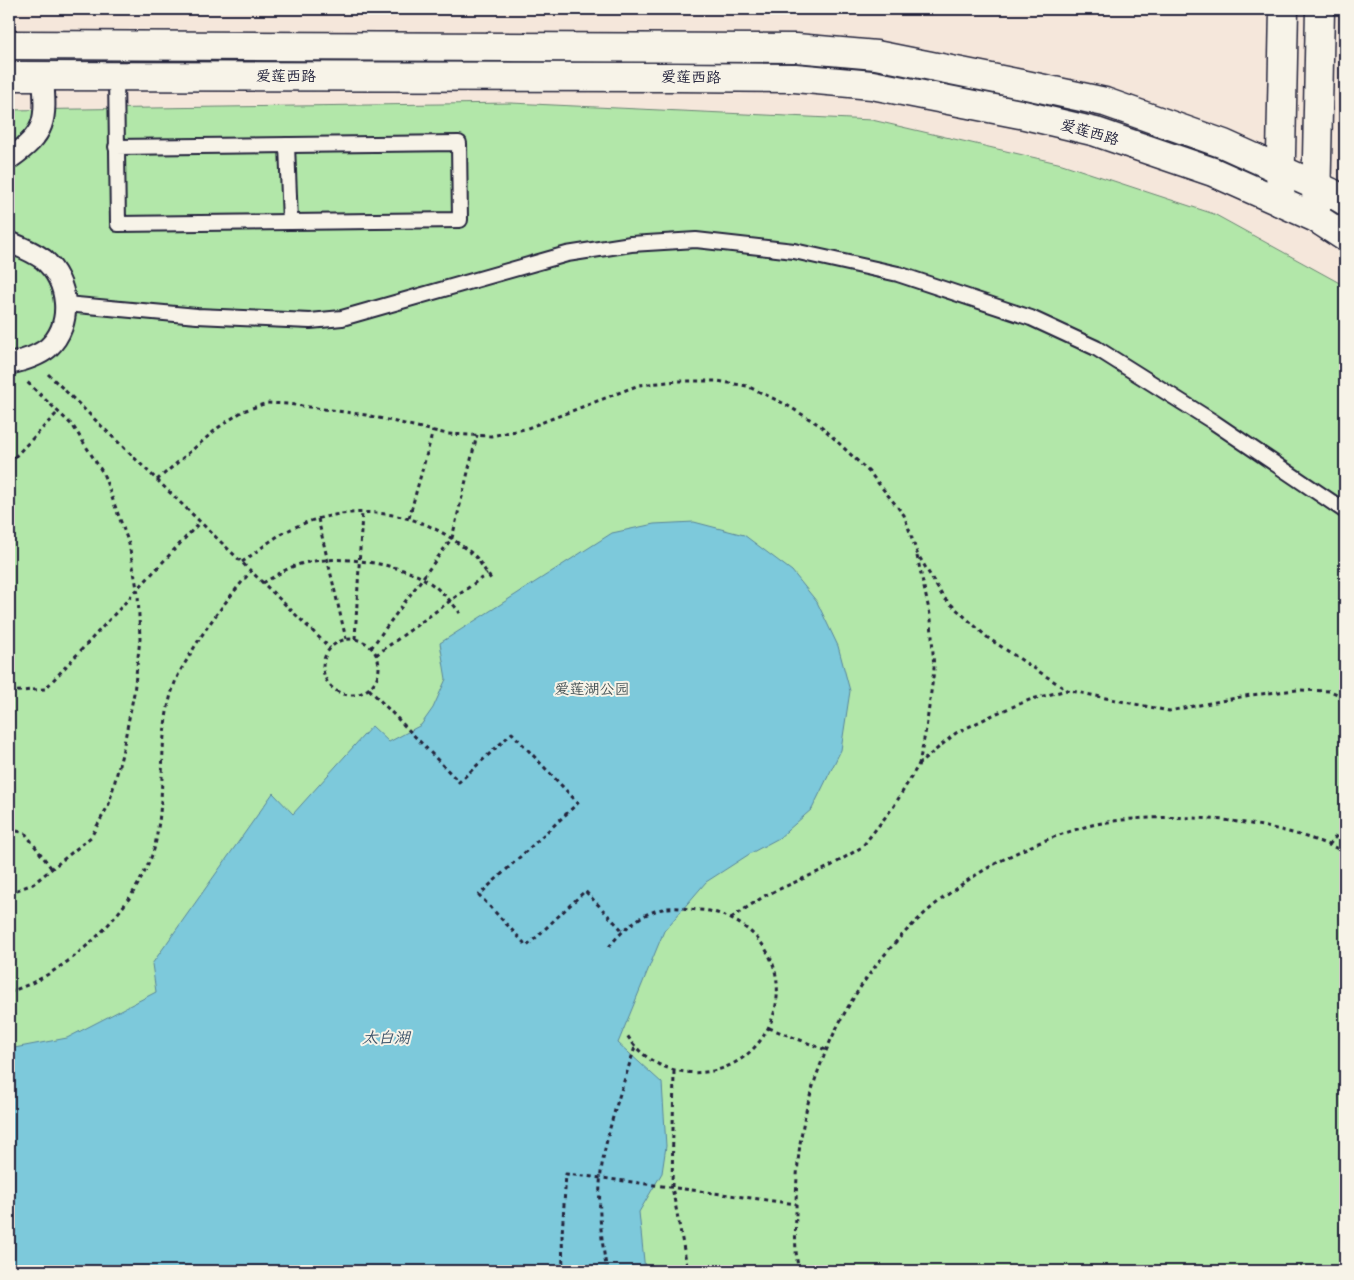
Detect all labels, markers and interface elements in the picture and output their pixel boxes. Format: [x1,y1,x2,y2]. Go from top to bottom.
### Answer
street label: 爱莲西路 [256,65,316,89]
street label: 爱莲西路 [661,65,721,91]
street label: 爱莲西路 [1058,113,1122,153]
park label: 爱莲湖公园 [554,678,630,702]
water label: 太白湖 [362,1026,412,1051]

